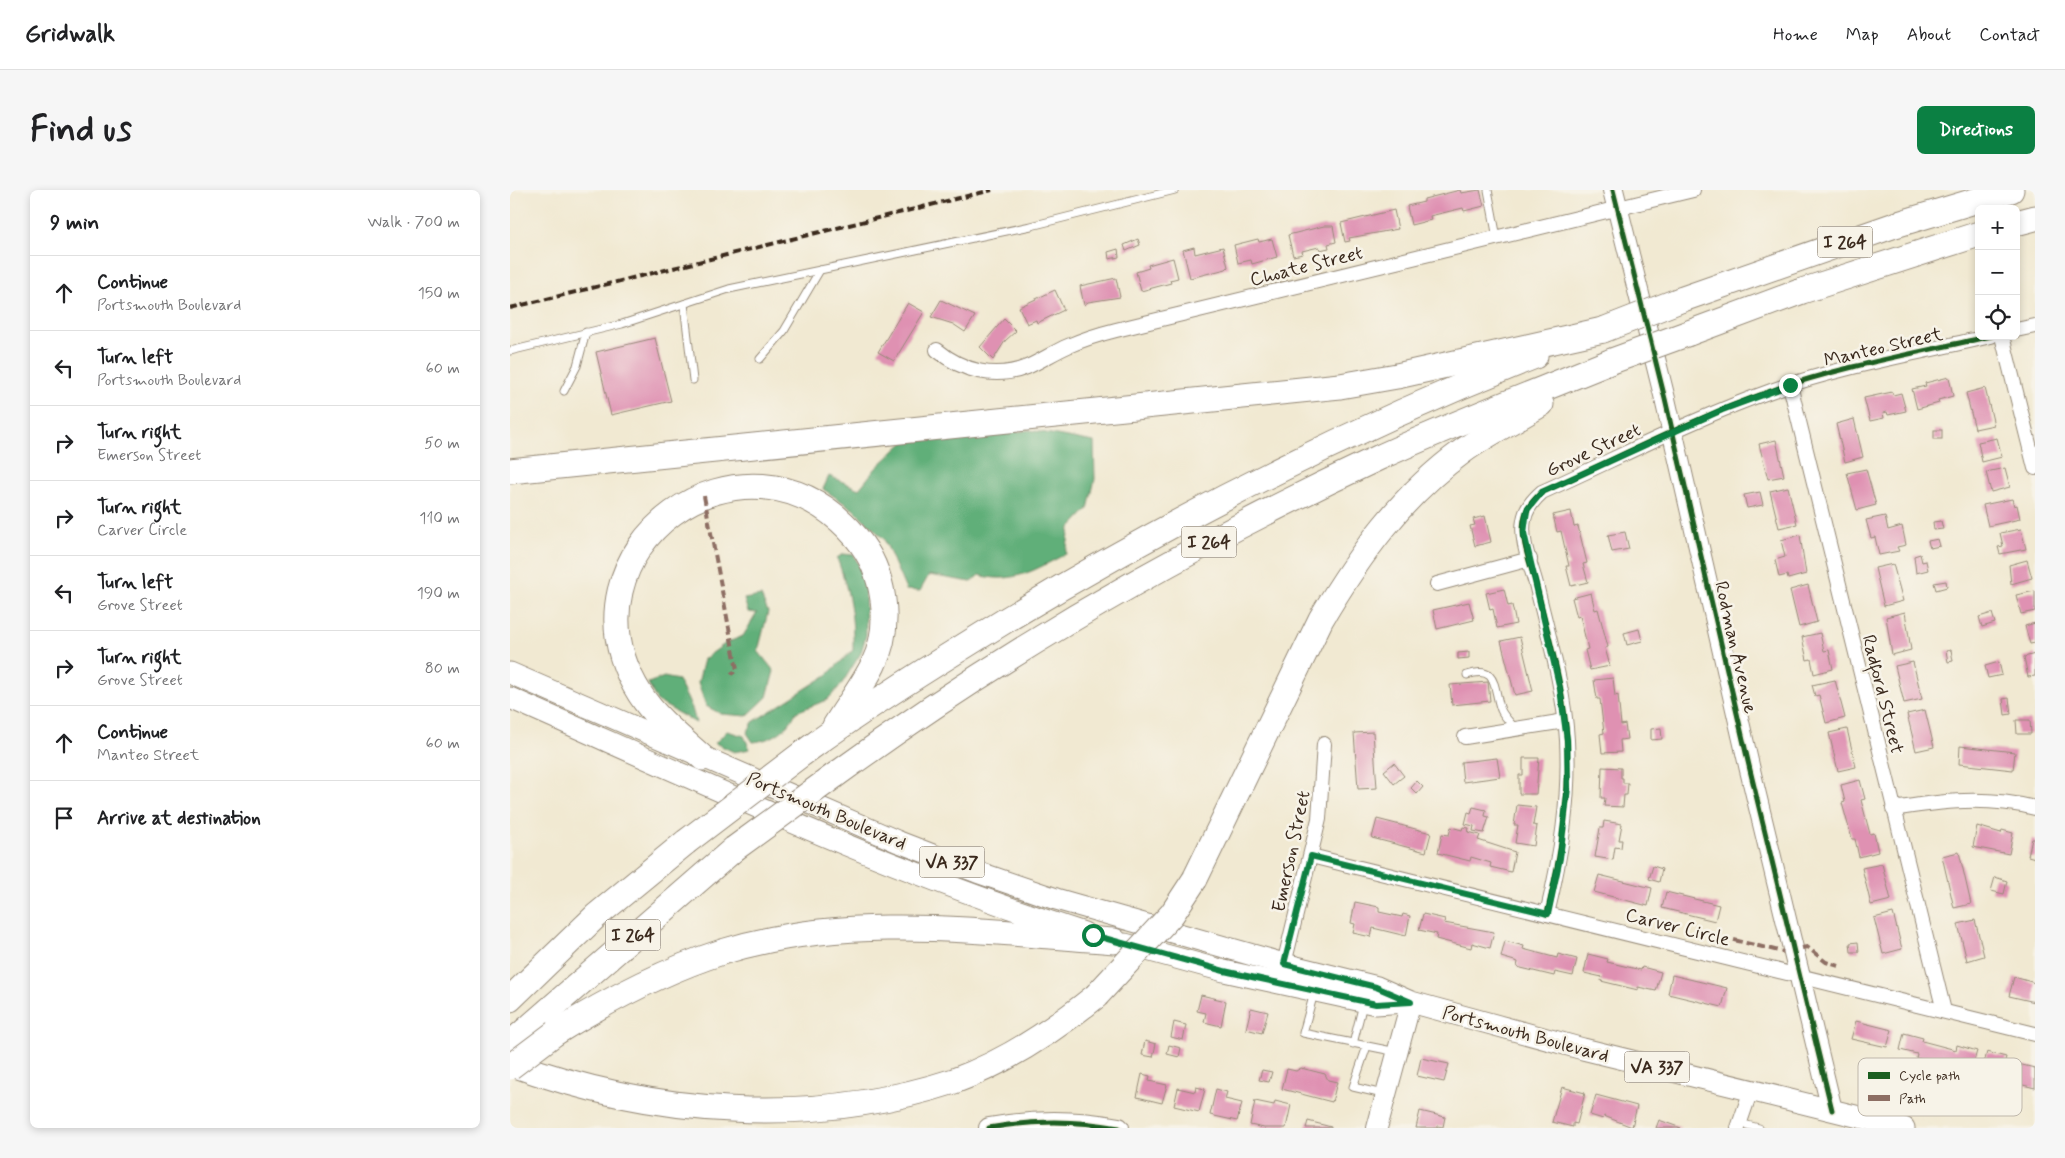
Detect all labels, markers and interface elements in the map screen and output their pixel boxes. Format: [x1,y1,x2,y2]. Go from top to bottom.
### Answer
text: Gridwalk [25,19,115,50]
text: Home [1773,23,1818,47]
text: Map [1846,23,1879,47]
text: About [1907,23,1951,47]
text: Contact [1979,23,2040,47]
button: Directions [1917,106,2035,154]
text: Find us [30,107,132,153]
map controls [1975,205,2020,340]
button: + [1975,205,2020,250]
text: 9 min [50,209,99,237]
text: Walk · 700 m [368,212,460,233]
road number: I 264 [1818,226,1872,258]
street label: Choate Street [1247,240,1365,293]
button: − [1975,250,2020,295]
text: Continue [97,270,168,295]
icon: ahead [50,279,78,307]
text: 150 m [418,283,460,304]
text: Portsmouth Boulevard [97,295,241,316]
button: locate [1975,295,2020,340]
street label: Manteo Street [1821,322,1945,373]
text: Turn left [97,345,173,370]
icon: left [50,354,78,382]
text: 60 m [426,358,460,379]
text: Portsmouth Boulevard [97,370,241,391]
route end [1779,374,1802,397]
street label: Grove Street [1542,418,1645,483]
text: Turn right [97,420,181,445]
icon: right [50,429,78,457]
text: 50 m [424,433,460,454]
text: Emerson Street [97,445,201,466]
text: Turn right [97,495,181,520]
icon: right [50,504,78,532]
text: 110 m [419,508,460,529]
text: Carver Circle [97,520,187,541]
road number: I 264 [1182,527,1236,558]
text: Turn left [97,570,173,595]
icon: left [50,579,78,607]
street label: Rodman Avenue [1708,579,1763,716]
text: 190 m [417,583,460,604]
text: Grove Street [97,595,183,616]
street label: Radford Street [1853,632,1909,757]
text: Turn right [97,645,181,670]
icon: right [50,654,78,682]
text: 80 m [425,658,460,679]
text: Grove Street [97,670,183,691]
text: Continue [97,720,168,745]
icon: ahead [50,729,78,757]
text: 60 m [426,733,460,754]
text: Manteo Street [97,745,199,766]
street label: Portsmouth Boulevard [743,766,910,856]
street label: Emerson Street [1266,788,1317,914]
icon: arrive [50,804,78,832]
text: Arrive at destination [97,806,261,831]
road number: VA 337 [920,846,984,878]
street label: Carver Circle [1623,902,1733,953]
road number: I 264 [606,920,660,950]
route start [1082,924,1105,947]
street label: Portsmouth Boulevard [1440,1000,1612,1069]
road number: VA 337 [1624,1052,1690,1082]
legend [1858,1058,2022,1116]
text: Cycle path [1899,1067,1960,1085]
text: Path [1899,1090,1926,1108]

